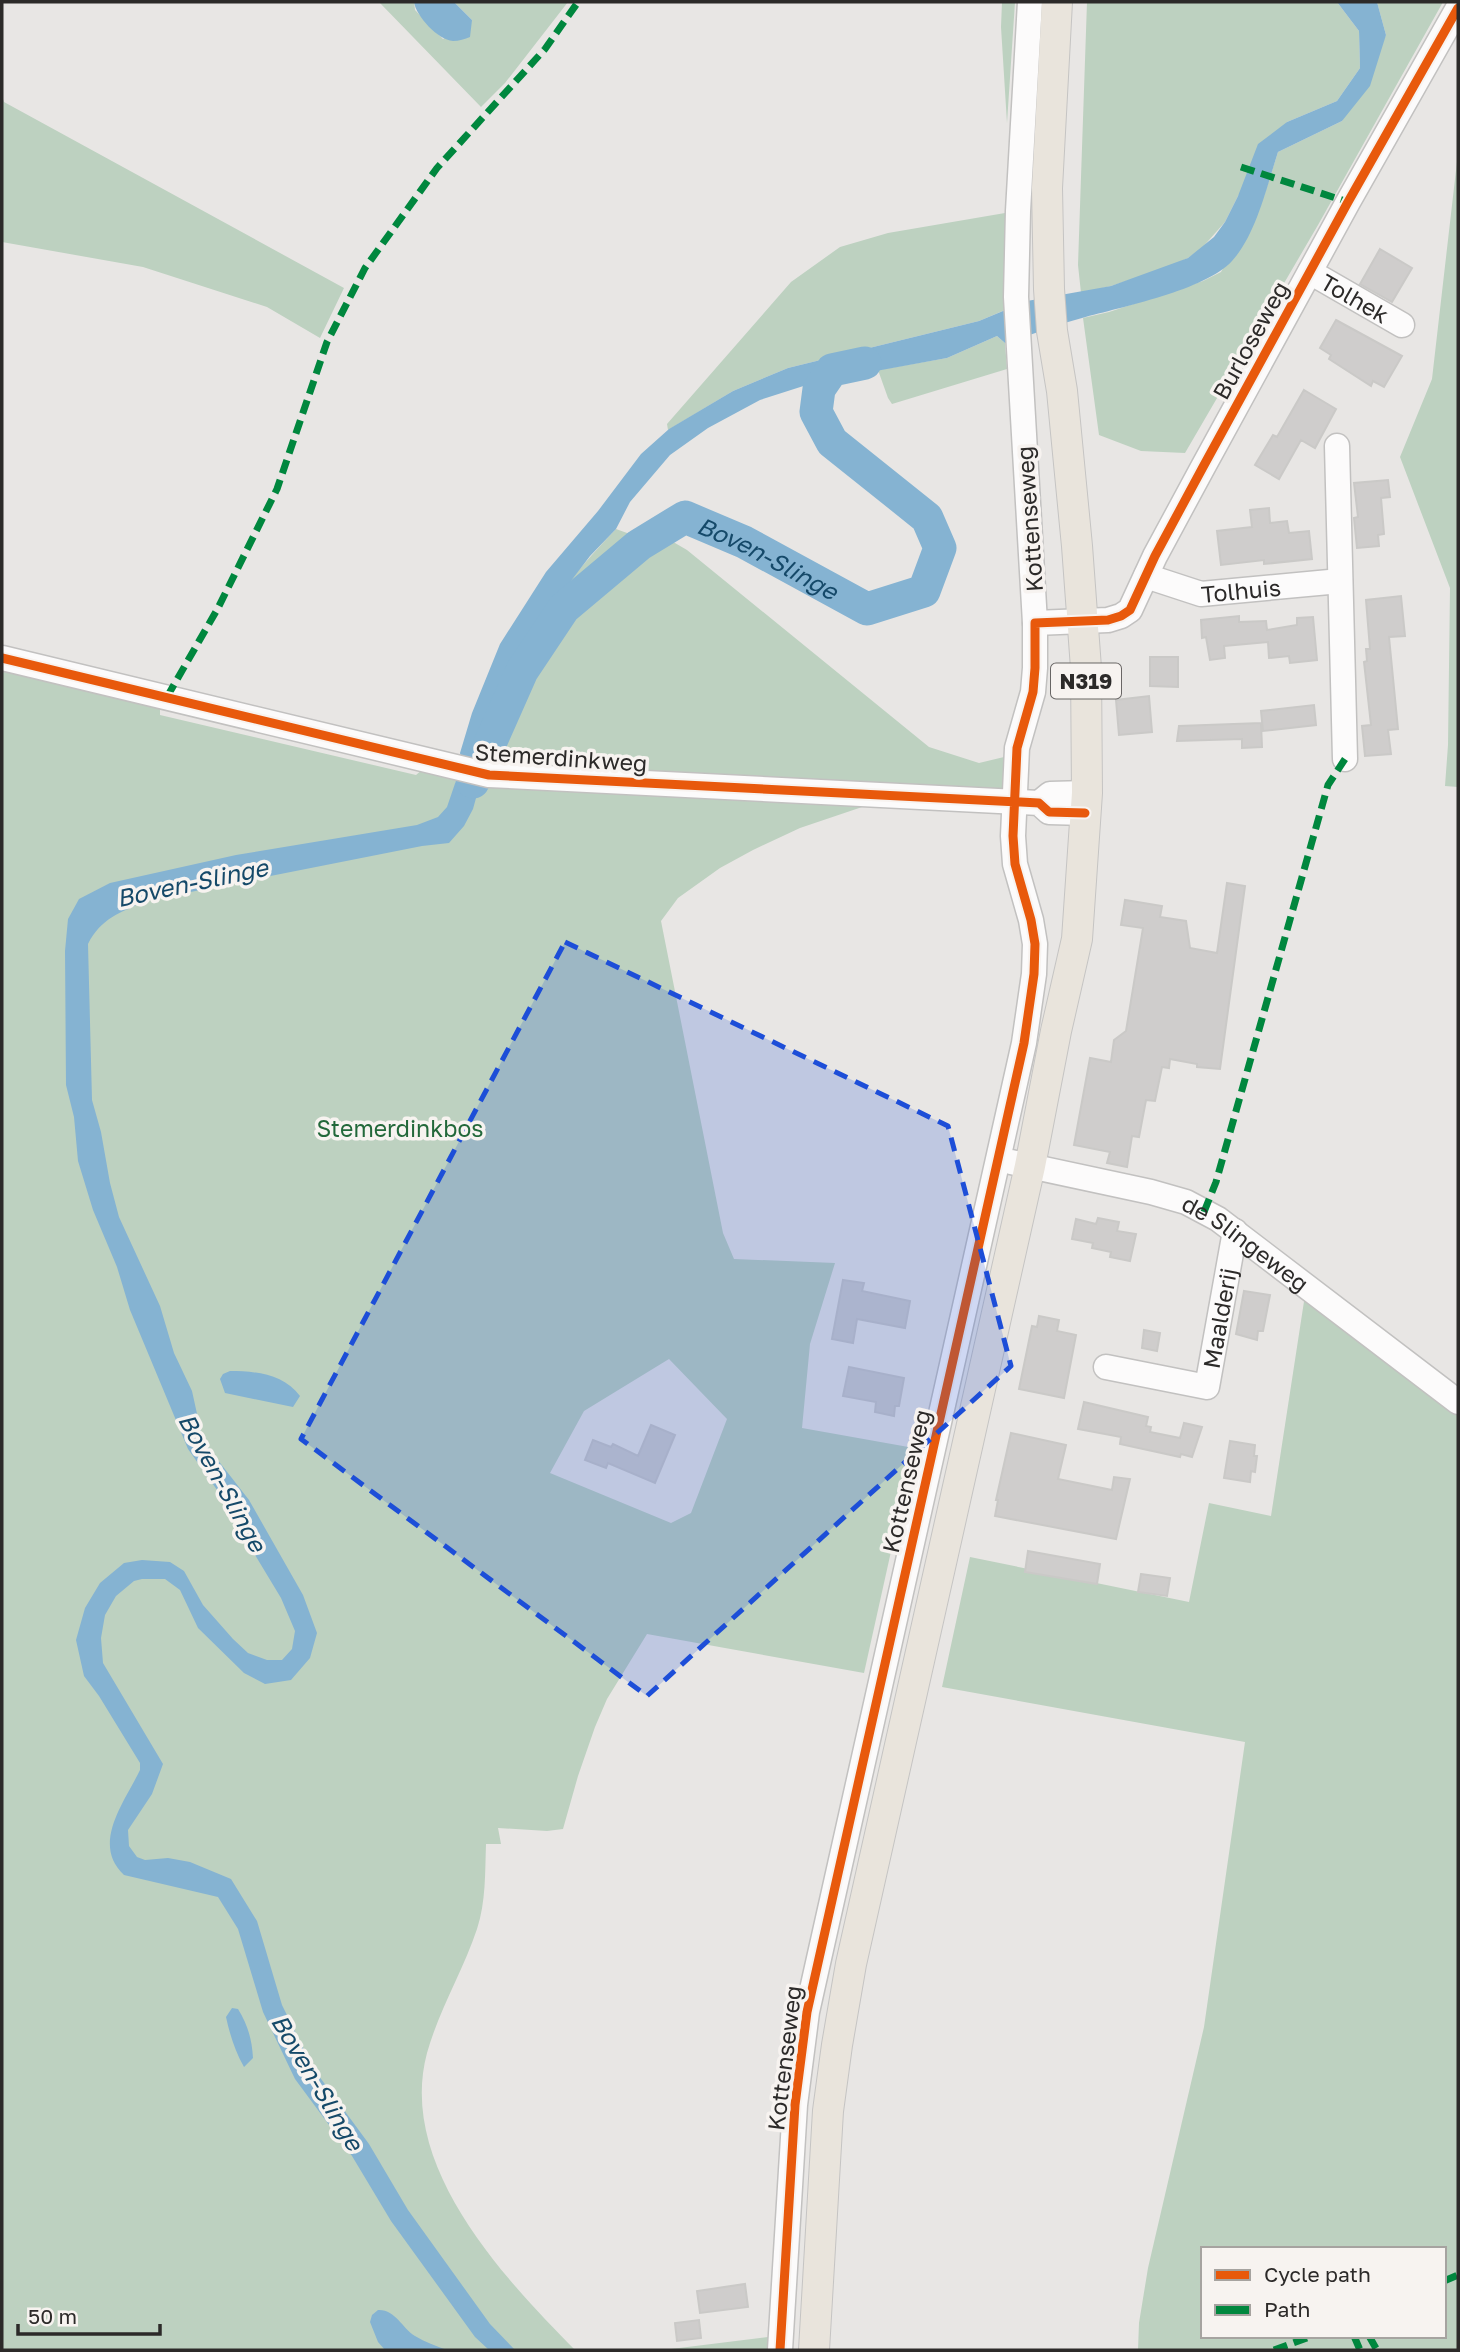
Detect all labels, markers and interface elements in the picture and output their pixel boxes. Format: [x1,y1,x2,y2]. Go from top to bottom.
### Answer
street label: Tolhek [1316,267,1394,329]
street label: Burloseweg [1206,276,1294,404]
street label: Kottenseweg [1010,445,1048,593]
water label: Boven-Slinge [693,510,845,606]
street label: Tolhuis [1200,573,1282,608]
road number: N319 [1051,664,1121,698]
street label: Stemerdinkweg [474,737,648,777]
water label: Boven-Slinge [114,851,272,913]
park label: Stemerdinkbos [317,1114,483,1142]
street label: de Slingeweg [1178,1189,1314,1297]
street label: Maalderij [1197,1266,1242,1371]
street label: Kottenseweg [876,1407,936,1555]
water label: Boven-Slinge [172,1408,274,1559]
street label: Kottenseweg [761,1984,807,2132]
water label: Boven-Slinge [265,2009,371,2158]
legend [1201,2247,1446,2338]
text: Cycle path [1264,2261,1371,2287]
scale bar [18,2292,159,2336]
text: Path [1264,2296,1311,2322]
text: 50 m [28,2303,77,2329]

